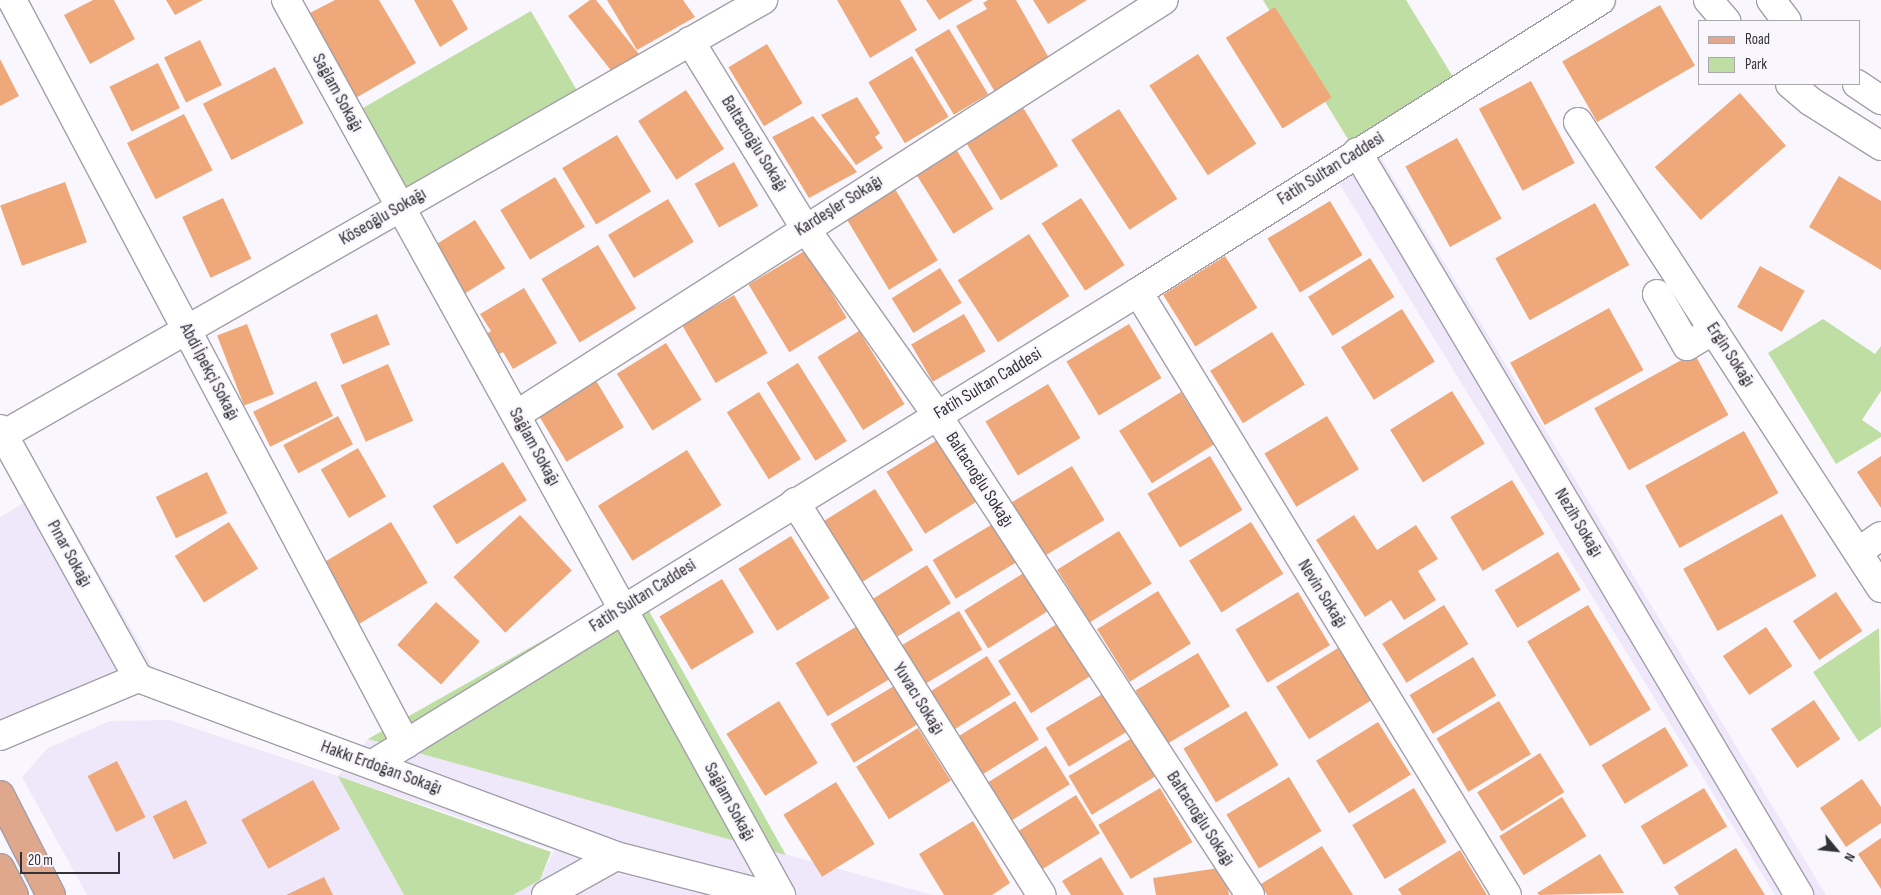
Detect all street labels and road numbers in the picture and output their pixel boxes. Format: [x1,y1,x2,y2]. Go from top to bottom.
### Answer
street label: Sağlam Sokağı [307,50,367,136]
street label: Baltacıoğlu Sokağı [716,92,792,196]
street label: Fatih Sultan Caddesi [1274,128,1388,210]
street label: Kardeşler Sokağı [791,171,887,241]
street label: Köseoğlu Sokağı [336,183,430,251]
street label: Ergin Sokağı [1701,319,1759,391]
street label: Abdi İpekçi Sokağı [174,320,244,424]
street label: Fatih Sultan Caddesi [930,343,1046,425]
street label: Sağlam Sokağı [504,404,564,490]
street label: Baltacıoğlu Sokağı [940,428,1018,532]
street label: Nezih Sokağı [1549,485,1607,561]
street label: Pınar Sokağı [42,517,96,591]
street label: Fatih Sultan Caddesi [586,555,700,637]
street label: Nevin Sokağı [1293,556,1351,632]
street label: Yuvacı Sokağı [887,659,949,739]
street label: Hakkı Erdoğan Sokağı [318,736,444,800]
street label: Sağlam Sokağı [699,759,759,845]
street label: Baltacıoğlu Sokağı [1161,767,1239,871]

